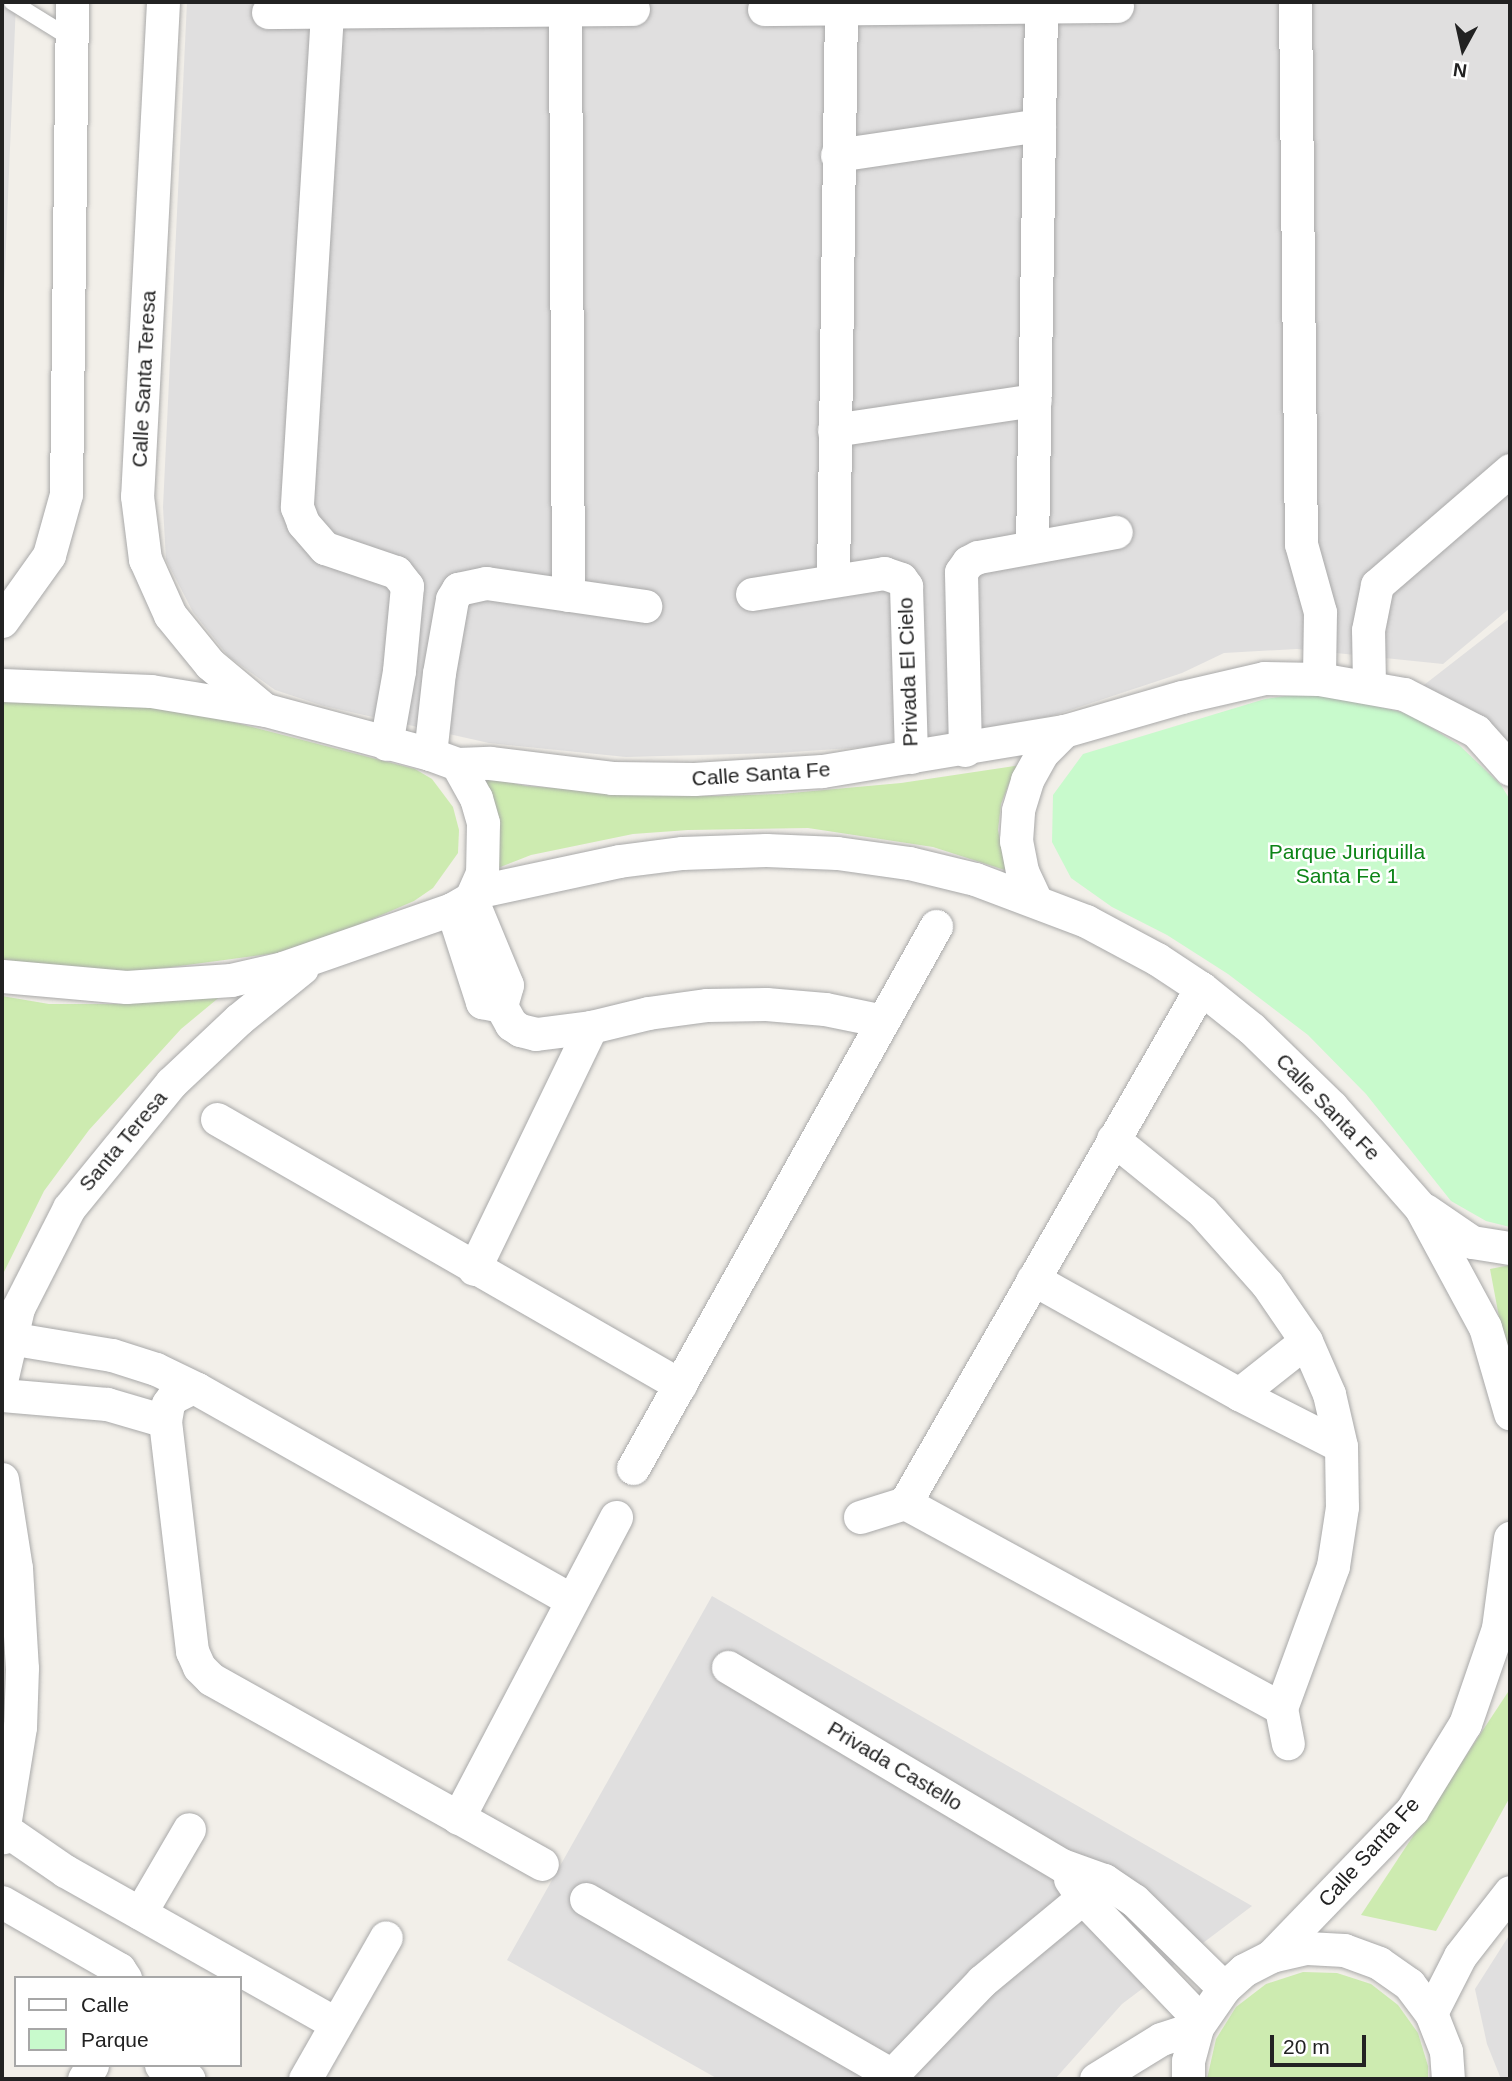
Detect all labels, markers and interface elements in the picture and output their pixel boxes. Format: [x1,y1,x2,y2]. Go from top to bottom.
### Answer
north arrow [1428,14,1498,84]
text: N [1452,59,1468,82]
street label: Calle Santa Teresa [127,290,161,468]
street label: Privada El Cielo [893,597,923,747]
street label: Calle Santa Fe [691,757,831,791]
park label: Parque Juriquilla Santa Fe 1 [1269,839,1425,889]
street label: Calle Santa Fe [1271,1048,1385,1166]
street label: Santa Teresa [74,1086,172,1196]
street label: Privada Castello [823,1716,967,1816]
street label: Calle Santa Fe [1313,1792,1425,1912]
legend [14,1976,242,2067]
text: Calle [81,1993,129,2016]
scale bar [1274,2022,1370,2066]
text: Parque [81,2028,149,2051]
text: 20 m [1283,2035,1330,2058]

